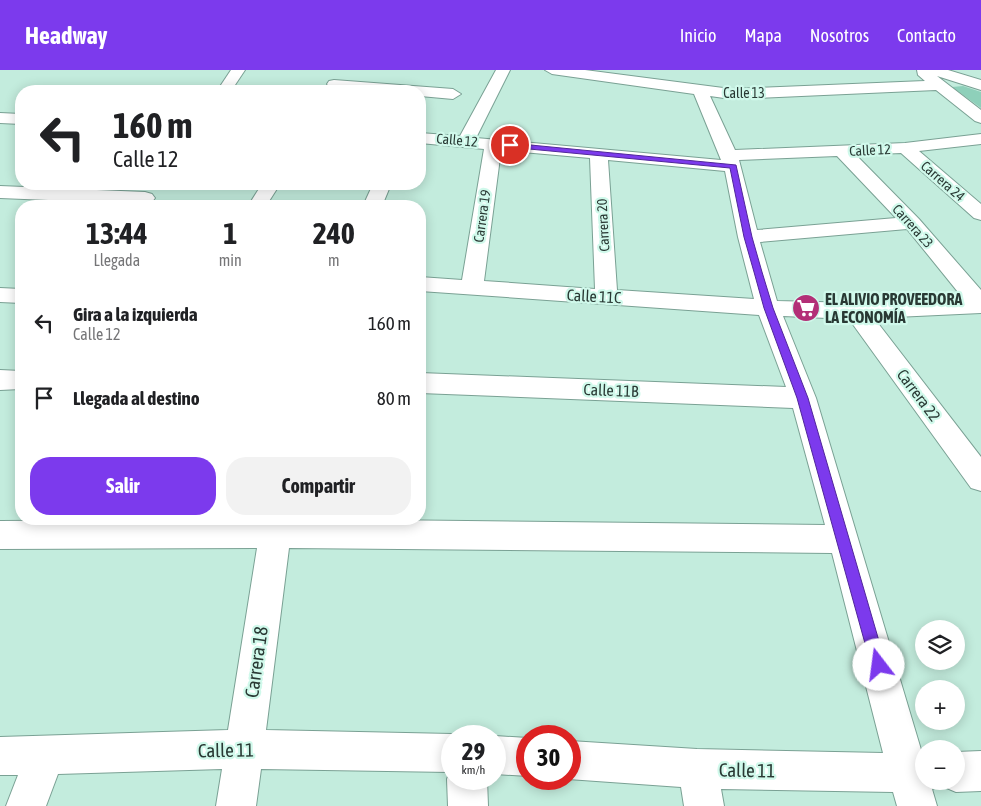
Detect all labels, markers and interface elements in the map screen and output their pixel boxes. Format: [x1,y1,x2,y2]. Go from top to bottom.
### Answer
text: Headway [25,22,108,49]
text: Inicio [680,25,716,46]
text: Mapa [744,25,782,46]
text: Nosotros [810,25,869,46]
text: Contacto [897,25,956,46]
street label: Calle 13 [723,85,765,101]
icon: left [30,105,95,170]
text: 160 m [113,105,192,145]
pin [489,124,531,166]
street label: Calle 12 [436,130,478,150]
icon: arrive [496,131,524,159]
street label: Calle 12 [849,141,891,159]
text: Calle 12 [113,146,178,172]
street label: Carrera 24 [918,158,969,205]
street label: Carrera 19 [470,189,494,243]
street label: Carrera 20 [594,198,612,252]
street label: Carrera 23 [889,201,937,251]
text: 13:44 [86,216,148,250]
text: 1 [223,216,237,250]
text: 240 [313,216,355,250]
text: Llegada [94,251,140,269]
text: min [219,251,242,269]
text: m [328,251,340,269]
street label: Calle 11C [566,286,622,306]
place label: EL ALIVIO PROVEEDORA LA ECONOMÍA [825,290,962,326]
supermarket icon: EL ALIVIO PROVEEDORA LA ECONOMÍA [791,293,821,323]
text: Gira a la izquierda [73,303,198,325]
icon: left [30,309,58,337]
text: 160 m [368,312,411,334]
text: Calle 12 [73,325,120,343]
street label: Carrera 22 [894,365,944,425]
street label: Calle 11B [583,380,639,400]
icon: arrive [30,384,58,412]
text: Llegada al destino [73,387,200,409]
text: 80 m [377,387,411,409]
button: Salir [30,457,216,515]
button: Compartir [226,457,411,515]
map controls [915,620,965,790]
button: layers [915,620,965,670]
street label: Carrera 18 [240,625,272,699]
position arrow [852,638,904,690]
button: + [915,680,965,730]
speed limit sign: 30 [516,725,581,790]
text: 29 [462,737,485,765]
street label: Calle 11 [198,739,254,761]
button: − [915,740,965,790]
street label: Calle 11 [719,759,775,781]
text: km/h [462,763,485,777]

